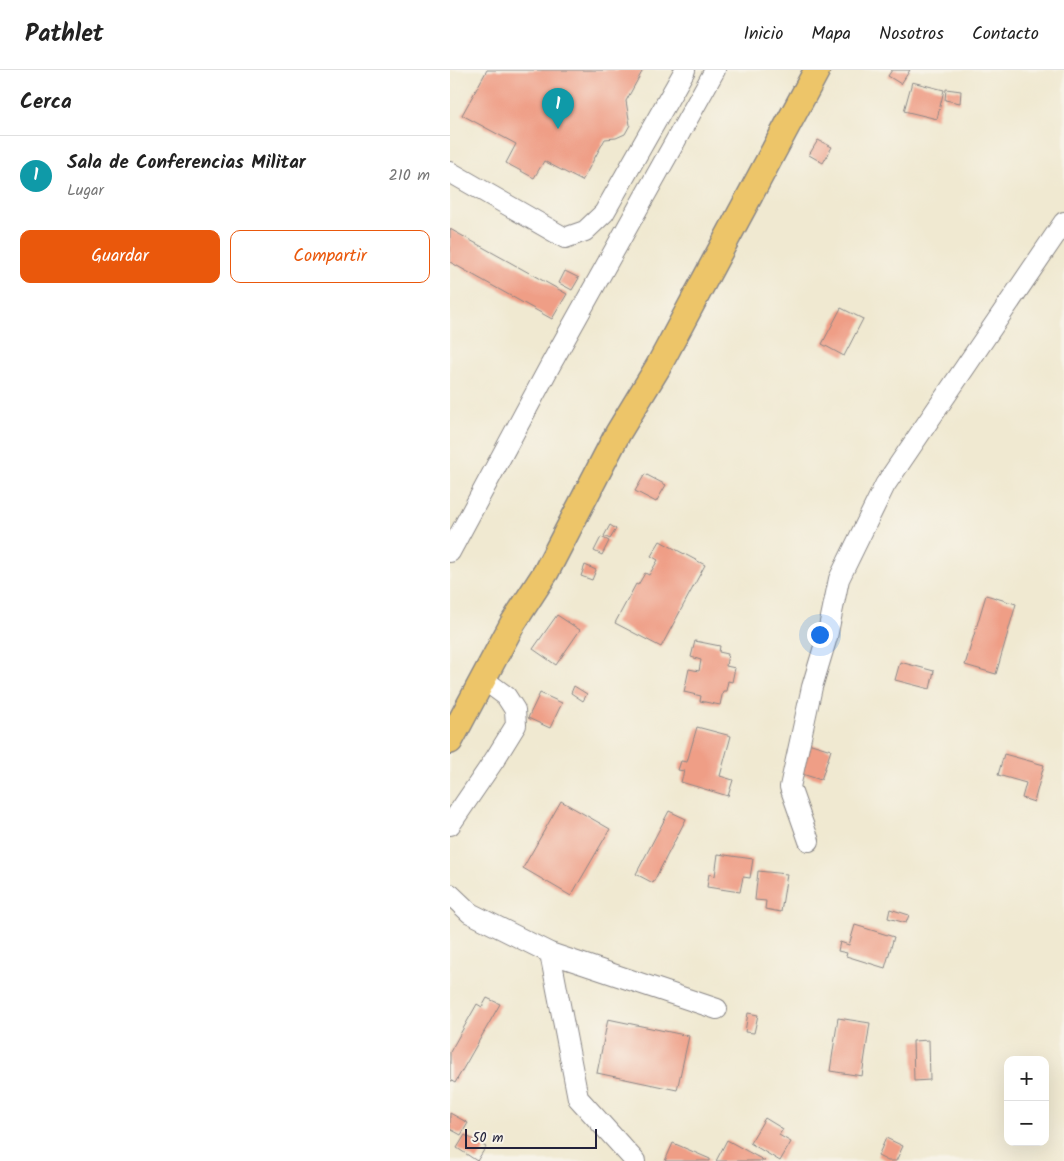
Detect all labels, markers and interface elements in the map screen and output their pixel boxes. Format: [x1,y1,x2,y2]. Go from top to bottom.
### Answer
text: Pathlet [25,15,104,54]
text: Inicio [743,20,783,49]
text: Mapa [811,20,851,49]
text: Nosotros [879,20,944,49]
text: Contacto [972,20,1039,49]
text: Cerca [20,86,72,119]
pin: 1 [542,88,574,129]
text: Sala de Conferencias Militar [67,148,306,178]
text: 1 [34,163,38,188]
text: 210 m [389,163,430,188]
text: Lugar [67,178,104,203]
button: Guardar [20,230,220,283]
button: Compartir [230,230,430,283]
your location [807,622,833,648]
map controls [1004,1056,1049,1146]
button: + [1004,1056,1049,1101]
button: − [1004,1101,1049,1146]
scale bar [465,1126,598,1149]
text: 50 m [472,1127,503,1149]

